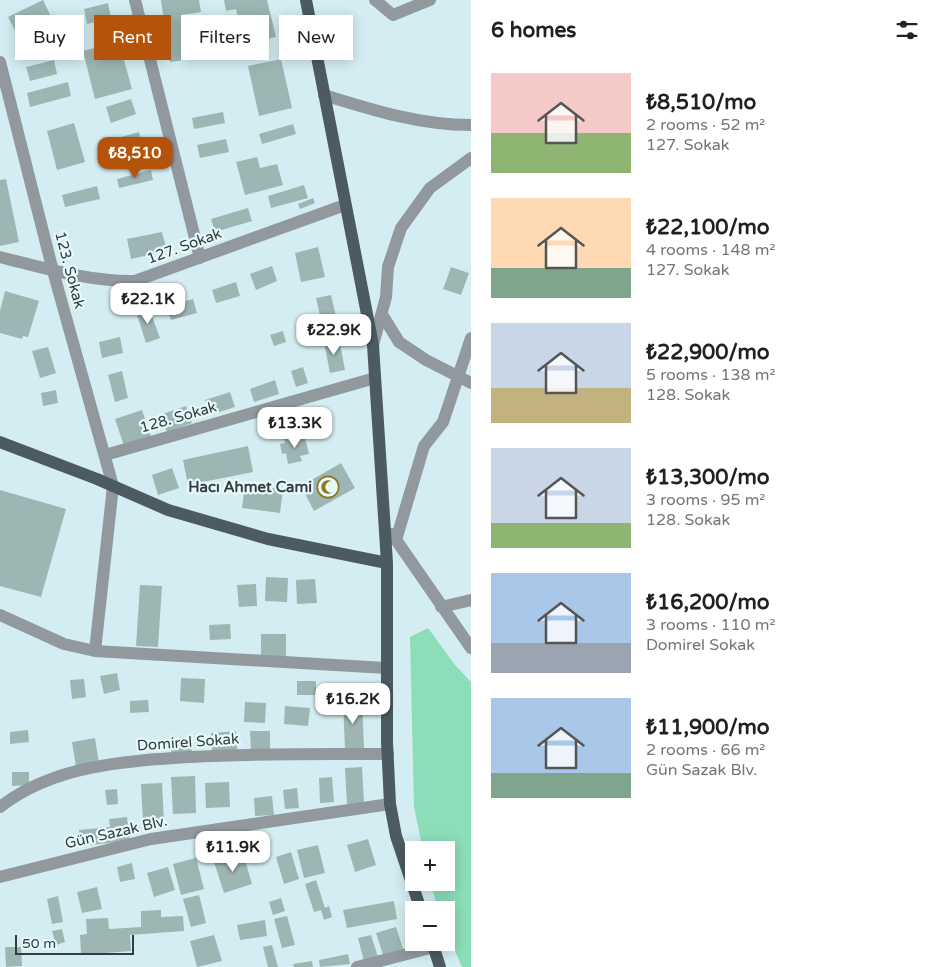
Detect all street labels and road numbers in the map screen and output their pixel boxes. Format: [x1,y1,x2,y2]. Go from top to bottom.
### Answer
street label: 127. Sokak [144,224,224,268]
street label: 123. Sokak [51,229,89,311]
street label: 128. Sokak [138,397,218,437]
street label: Domirel Sokak [136,729,240,755]
street label: Gün Sazak Blv. [63,811,169,853]

